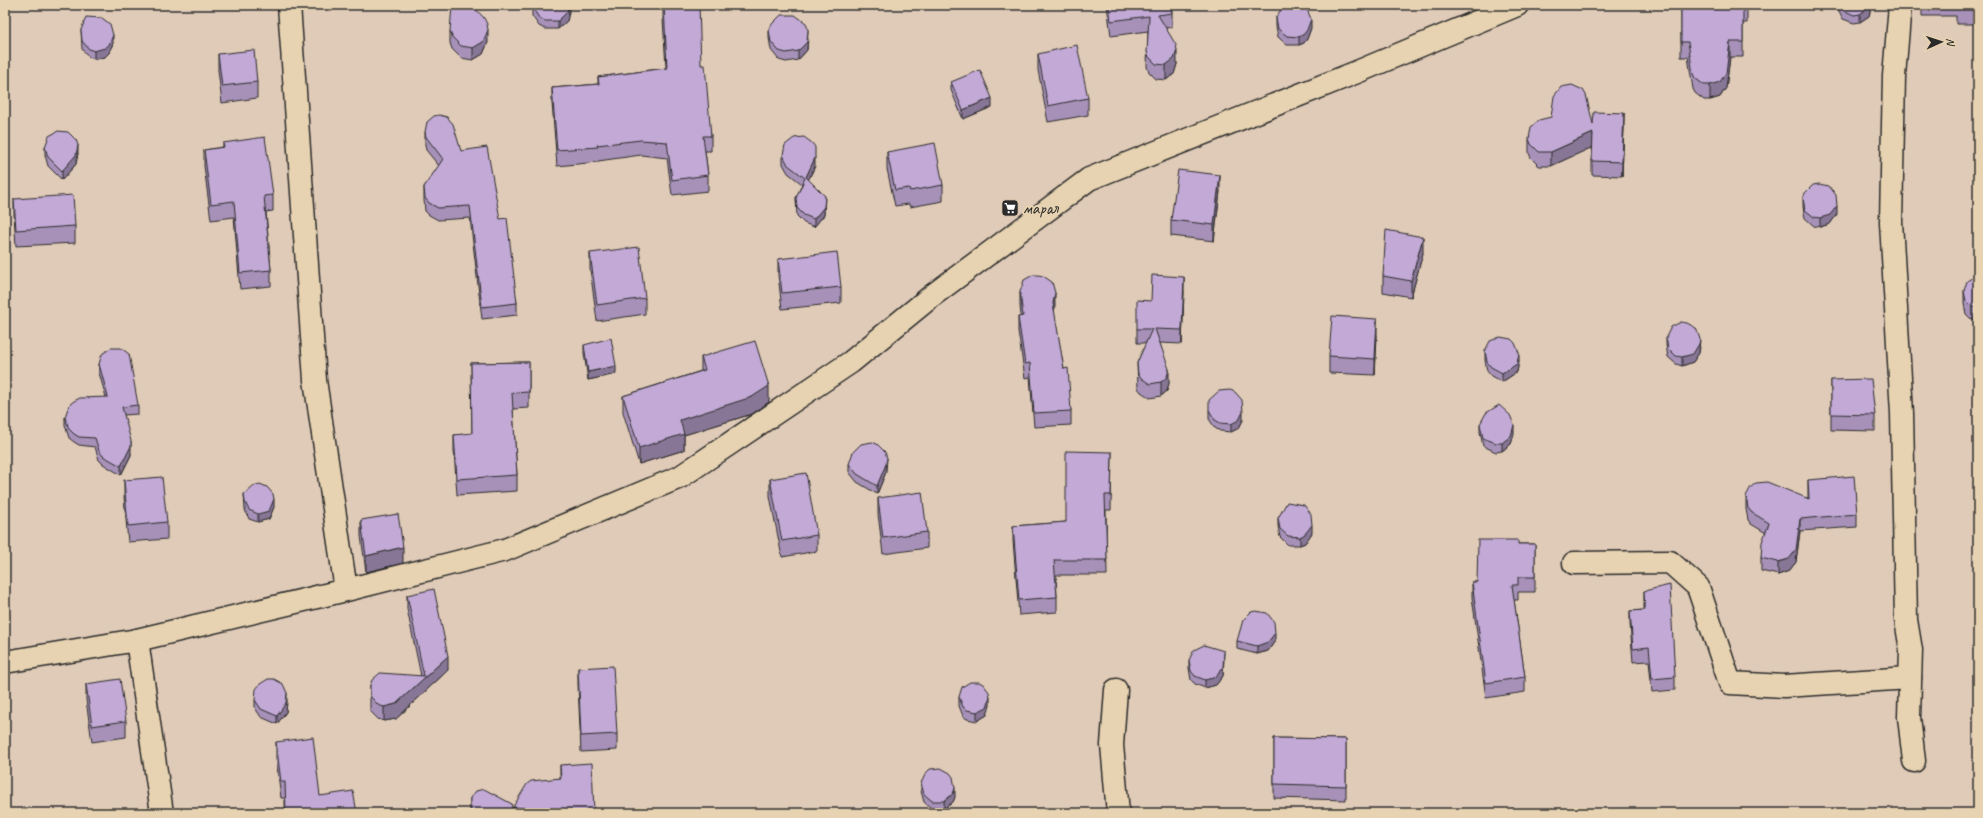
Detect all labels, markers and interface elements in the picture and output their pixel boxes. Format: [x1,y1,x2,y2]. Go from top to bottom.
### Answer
north arrow [1921,22,1961,62]
text: N [1944,38,1958,47]
supermarket icon: марал [1000,198,1020,218]
place label: марал [1023,198,1060,219]

